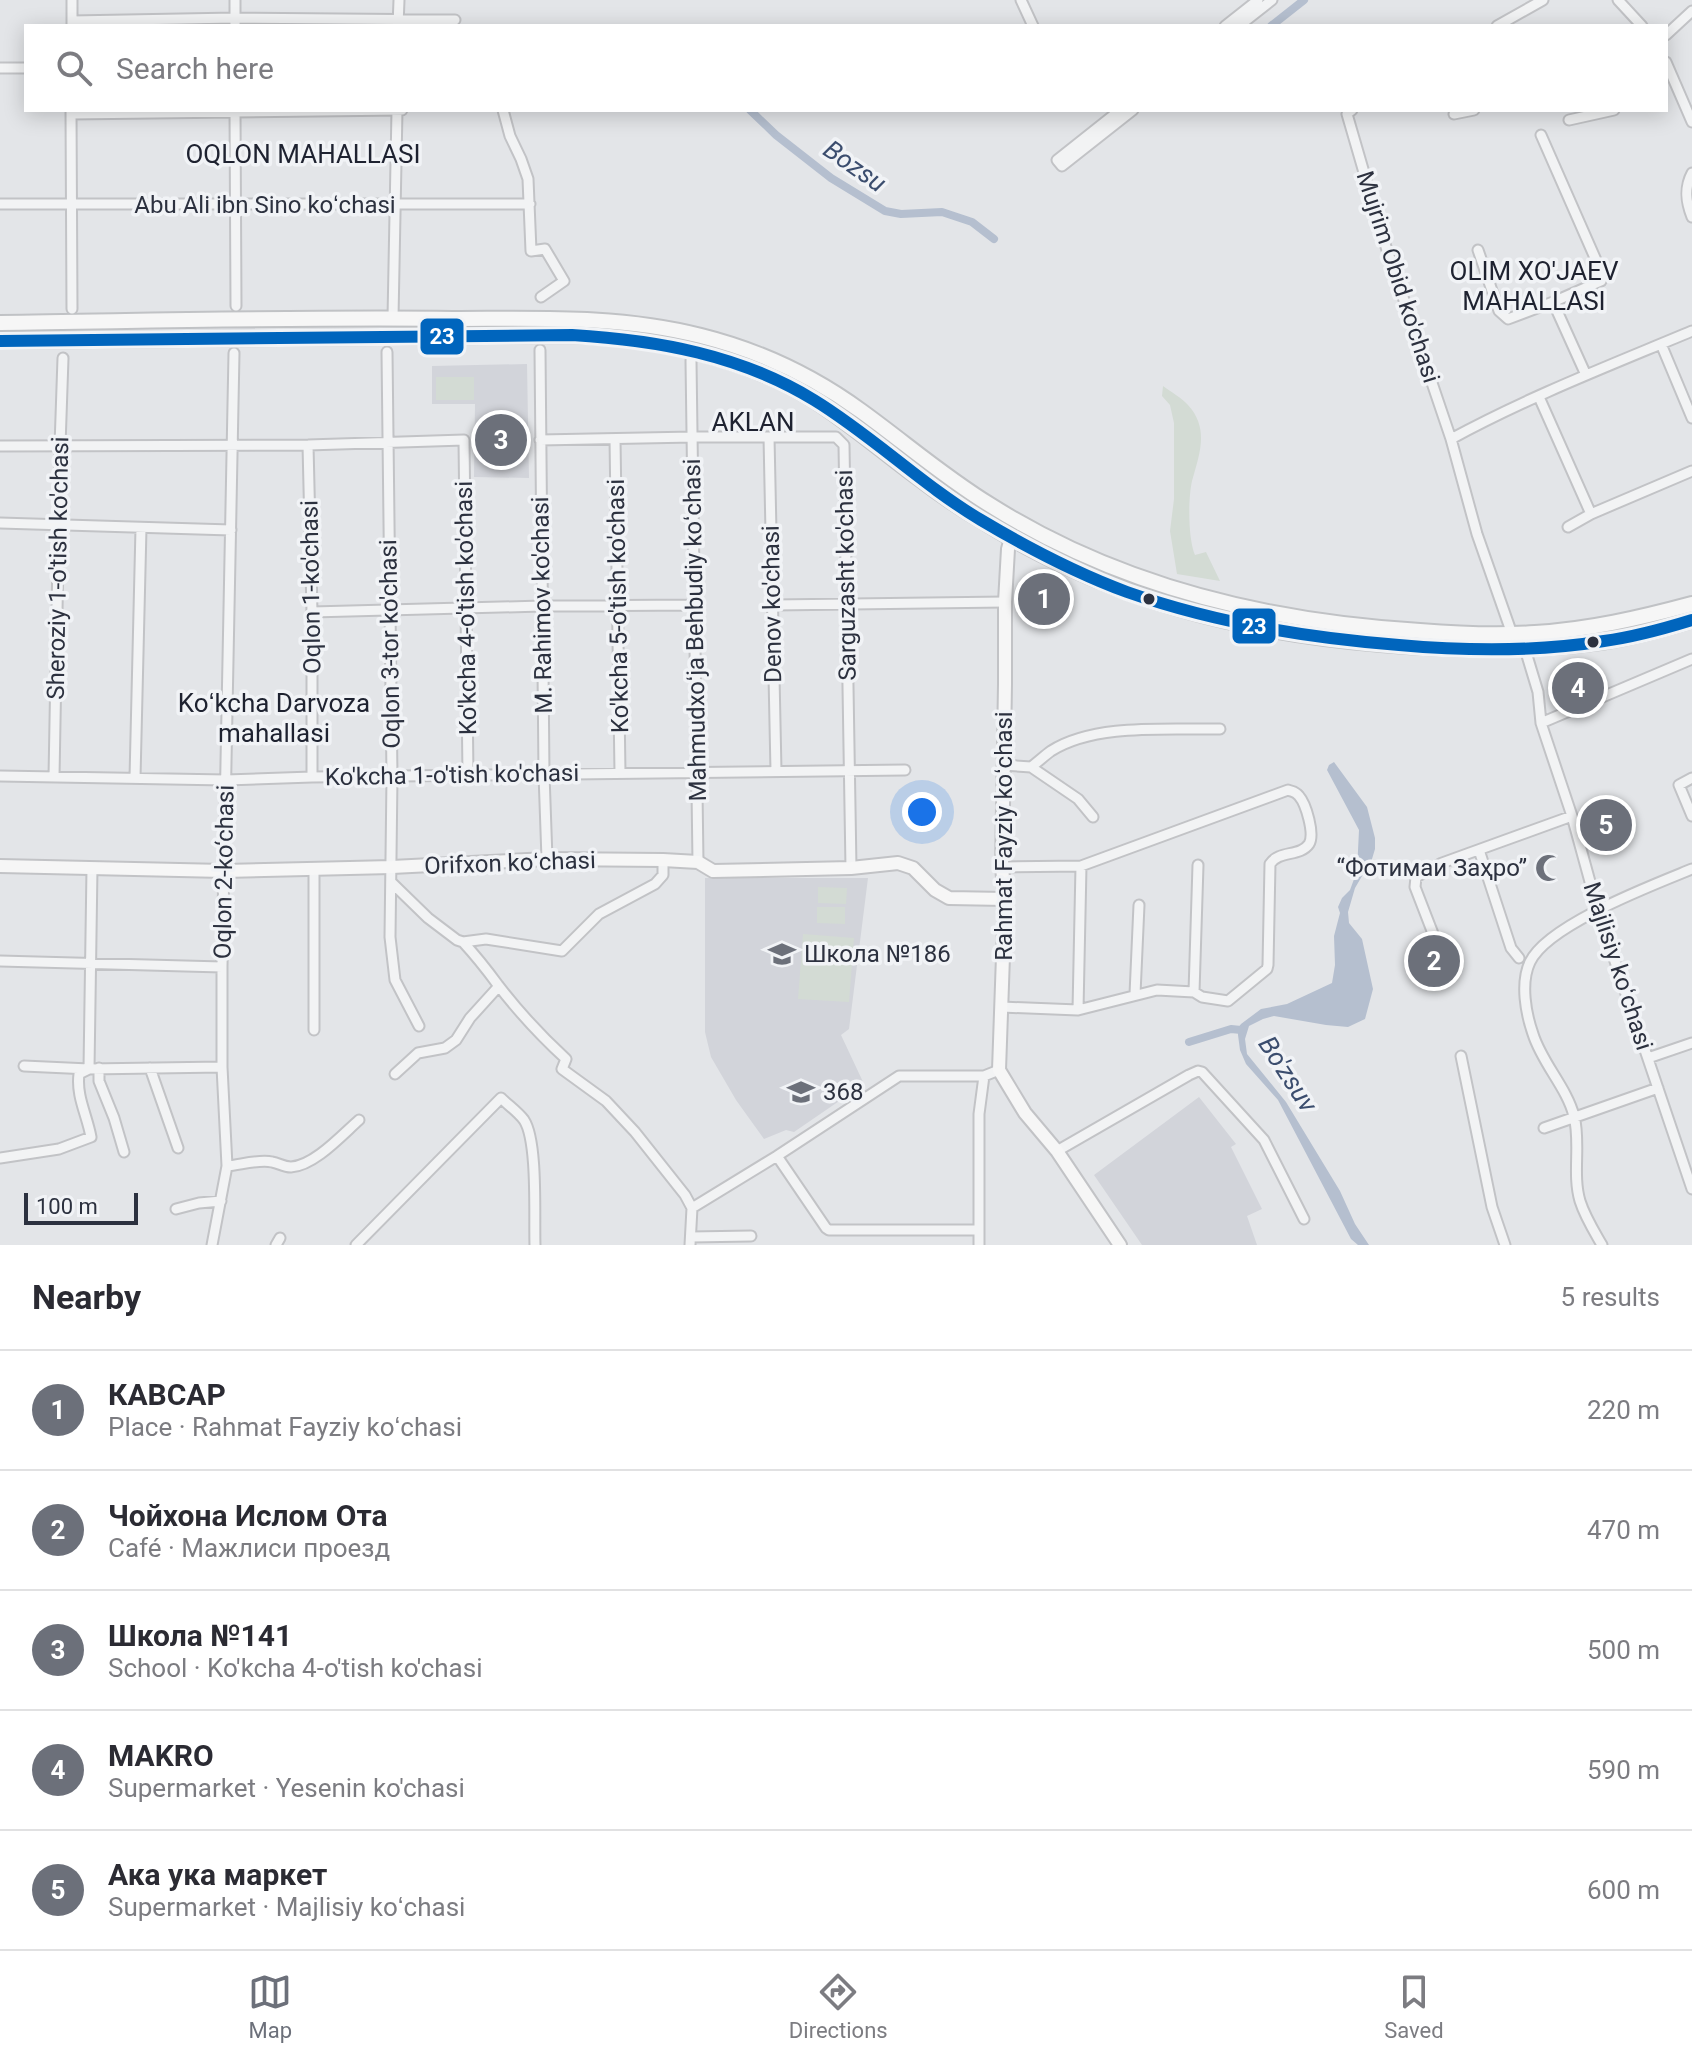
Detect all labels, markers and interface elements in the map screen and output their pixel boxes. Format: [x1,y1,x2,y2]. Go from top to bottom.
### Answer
search box [24,24,1668,112]
icon: search [52,46,96,90]
text: Search here [116,51,274,86]
water label: Bozsu [818,134,892,198]
district label: OQLON MAHALLASI [185,139,421,169]
street label: Mujrim Obid ko'chasi [1351,168,1445,386]
street label: Abu Ali ibn Sino koʻchasi [134,191,396,219]
district label: OLIM XO'JAEV MAHALLASI [1450,256,1619,316]
line badge: 23 [419,317,465,356]
text: 23 [429,324,455,349]
district label: AKLAN [711,407,795,437]
pin: 3 [475,410,527,470]
street label: Sheroziy 1-o'tish ko'chasi [42,436,74,700]
street label: Mahmudxoʻja Behbudiy koʻchasi [678,458,712,802]
street label: Sarguzasht ko'chasi [830,469,862,681]
street label: Ko'kcha 5-o'tish ko'chasi [602,479,634,733]
street label: Ko'kcha 4-o'tish ko'chasi [450,481,482,735]
street label: M. Rahimov ko'chasi [526,496,558,714]
street label: Oqlon 1-ko'chasi [295,500,327,674]
street label: Denov ko'chasi [757,525,787,683]
street label: Oqlon 3-tor ko'chasi [374,539,406,749]
pin: 1 [1018,569,1070,629]
unlabelled marker [1141,591,1157,607]
line badge: 23 [1231,607,1277,645]
text: 23 [1241,614,1267,639]
unlabelled marker [1585,634,1601,650]
pin: 4 [1552,658,1604,718]
district label: Koʻkcha Darvoza mahallasi [178,688,370,748]
street label: Rahmat Fayziy koʻchasi [990,711,1018,961]
street label: Ko'kcha 1-o'tish ko'chasi [325,759,579,791]
street label: Oqlon 2-ko‘chasi [208,785,240,959]
your location [902,792,942,832]
pin: 5 [1580,795,1632,855]
street label: Orifxon koʻchasi [424,846,596,880]
mosque icon: “Фотимаи Заҳро” [1534,853,1564,883]
place label: “Фотимаи Заҳро” [1337,854,1527,882]
street label: Majlisiy koʻchasi [1578,878,1658,1054]
pin: 2 [1408,931,1460,991]
school or university icon: Школа №186 [767,939,797,969]
place label: Школа №186 [804,940,951,968]
water label: Bo'zsuv [1252,1030,1324,1118]
school or university icon: 368 [786,1077,816,1107]
place label: 368 [823,1078,863,1106]
scale bar [24,1189,138,1225]
text: 100 m [36,1194,98,1219]
text: Nearby [32,1277,141,1317]
text: 5 results [1561,1282,1660,1312]
text: КАВСАР [108,1377,226,1412]
text: 1 [51,1395,65,1425]
text: 220 m [1587,1395,1660,1425]
text: Place · Rahmat Fayziy koʻchasi [108,1412,462,1442]
text: Чойхона Ислом Ота [108,1498,388,1533]
text: 2 [51,1515,65,1545]
text: 470 m [1587,1515,1660,1545]
text: Café · Мажлиси проезд [108,1533,390,1563]
text: Школа №141 [108,1618,292,1653]
text: 3 [51,1635,65,1665]
text: 500 m [1587,1635,1660,1665]
text: School · Ko'kcha 4-o'tish ko'chasi [108,1653,482,1683]
text: MAKRO [108,1738,214,1773]
text: 4 [51,1755,65,1785]
text: 590 m [1587,1755,1660,1785]
text: Supermarket · Yesenin ko'chasi [108,1773,465,1803]
text: Ака ука маркет [108,1857,327,1892]
text: 5 [51,1875,65,1905]
text: 600 m [1587,1875,1660,1905]
text: Supermarket · Majlisiy koʻchasi [108,1892,465,1922]
tab: Map [248,1970,292,2043]
tab: Directions [789,1970,888,2043]
tab: Saved [1384,1970,1444,2043]

